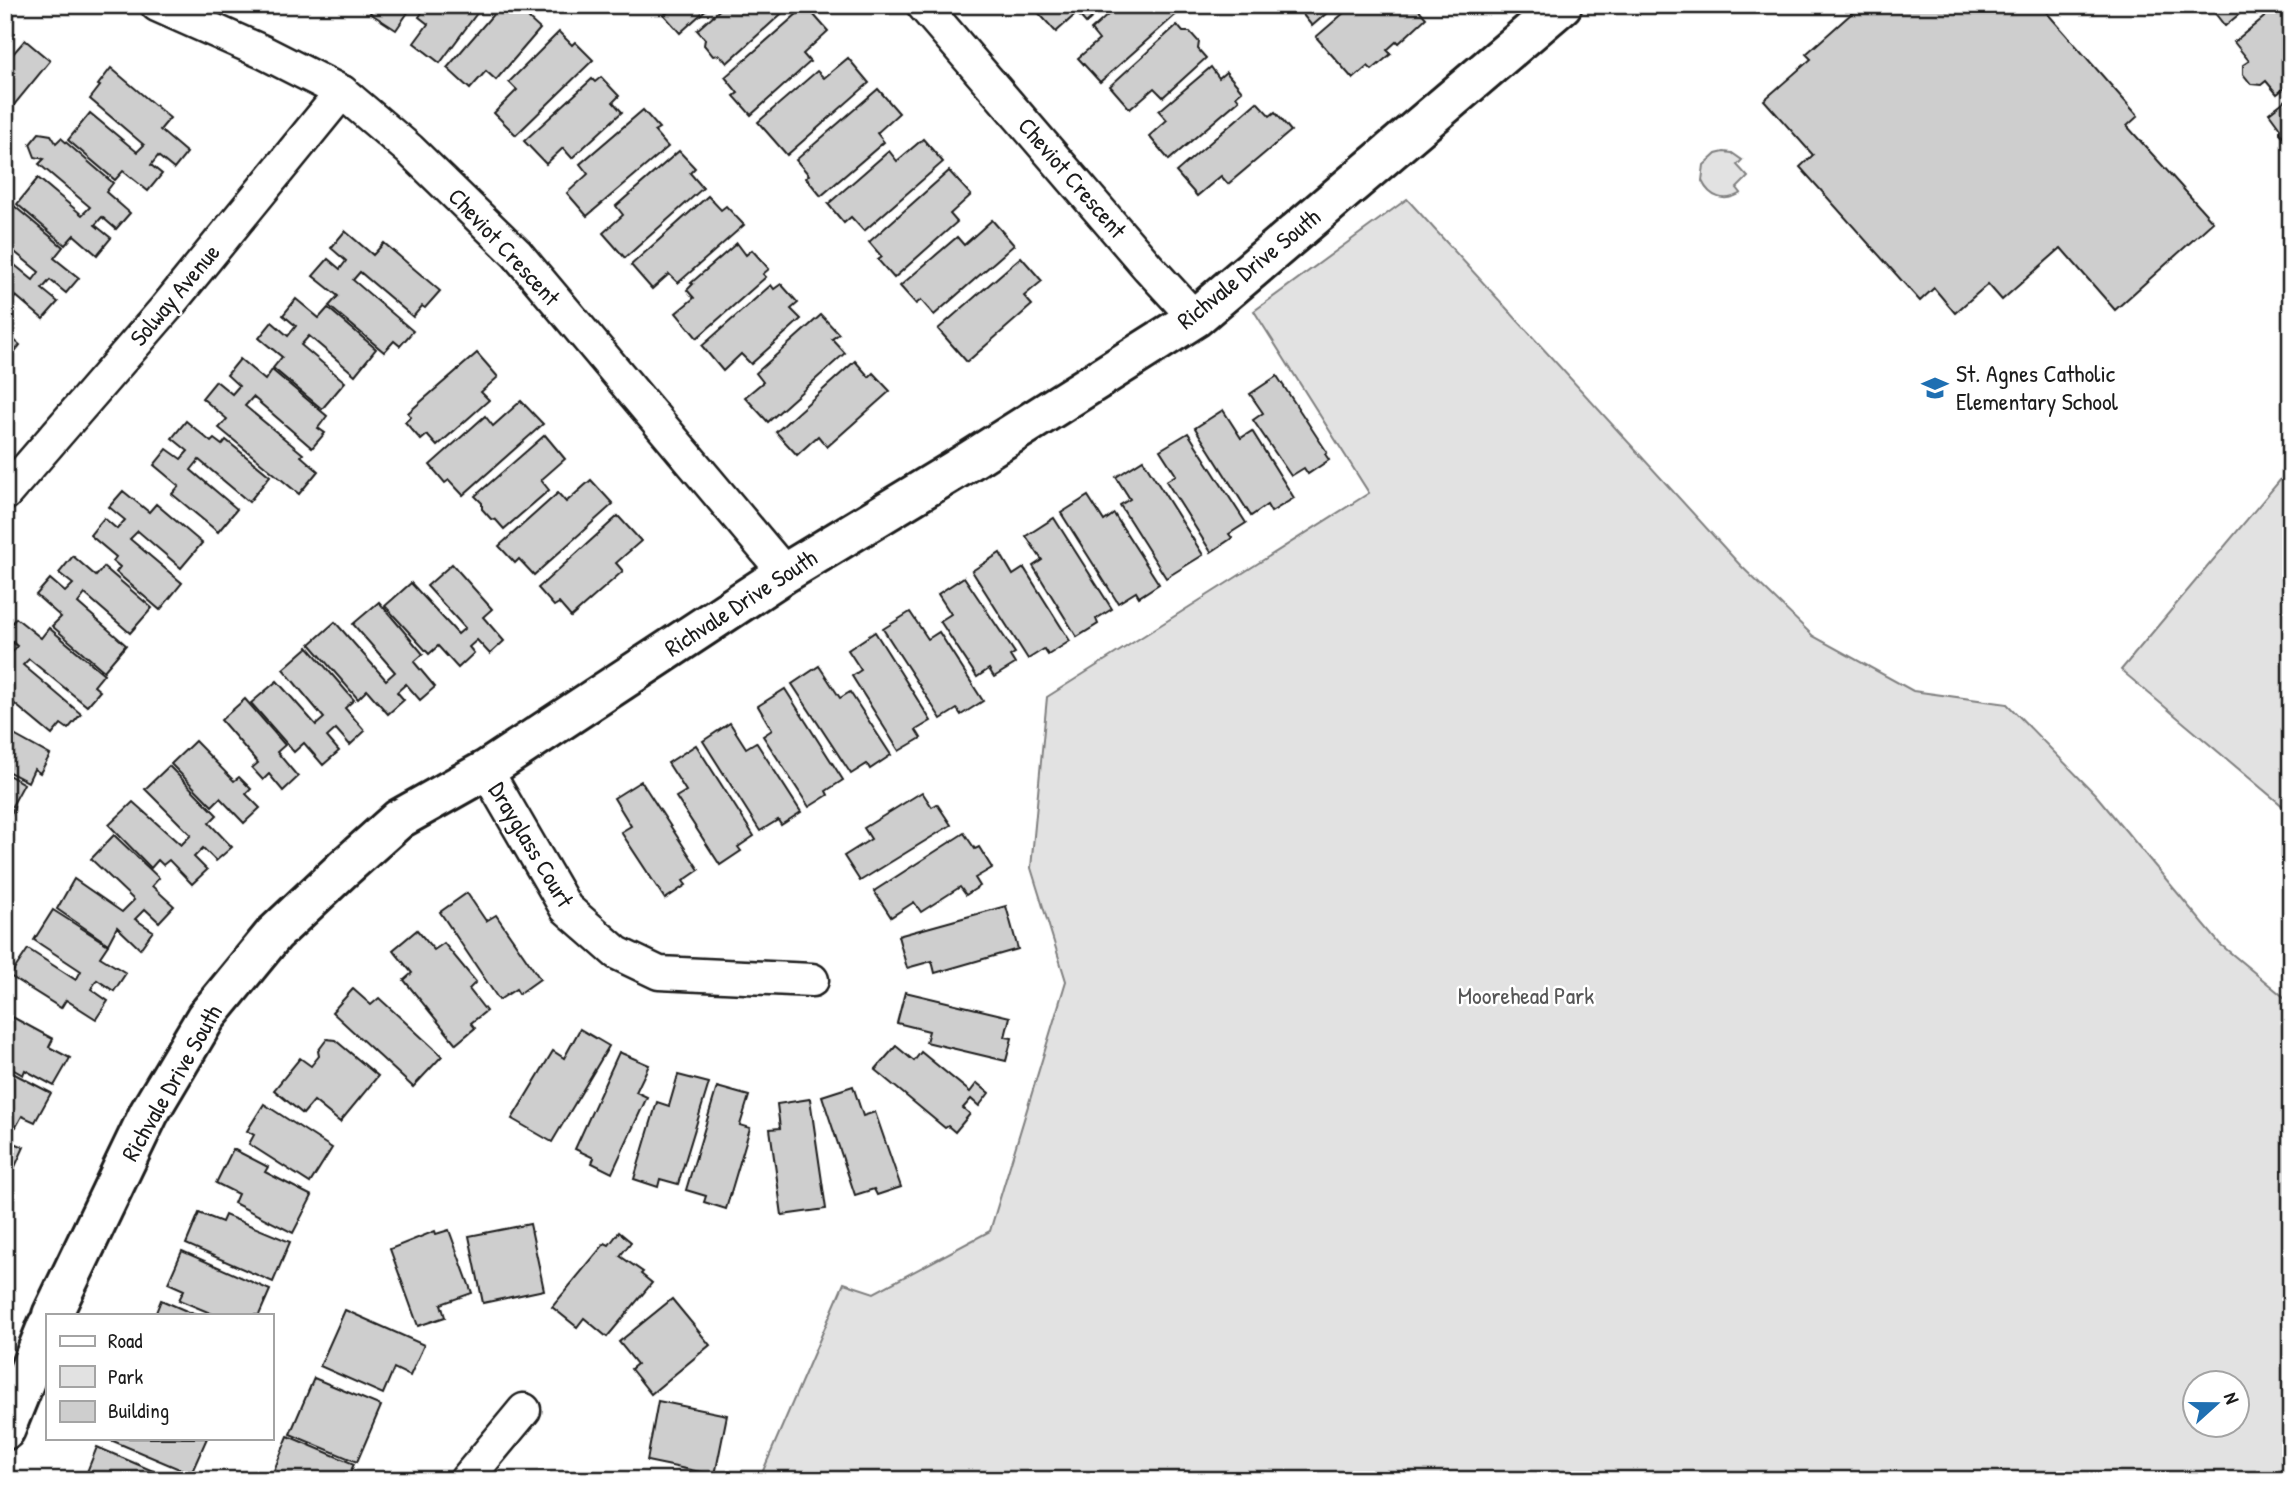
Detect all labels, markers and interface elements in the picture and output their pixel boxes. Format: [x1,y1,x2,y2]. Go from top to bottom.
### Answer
street label: Cheviot Crescent [1011,110,1135,245]
street label: Cheviot Crescent [442,180,568,313]
street label: Richvale Drive South [1170,201,1327,336]
street label: Solway Avenue [122,236,227,352]
place label: St. Agnes Catholic Elementary School [1956,357,2119,417]
school or university icon: St. Agnes Catholic Elementary School [1920,373,1950,403]
street label: Richvale Drive South [658,541,823,663]
street label: Drayglass Court [482,776,582,914]
park label: Moorehead Park [1458,979,1594,1011]
street label: Richvale Drive South [113,999,229,1166]
legend [46,1314,273,1440]
text: Road [108,1326,142,1355]
text: Park [108,1362,143,1391]
north arrow [2180,1370,2250,1440]
text: N [2218,1389,2246,1407]
text: Building [108,1396,169,1425]

